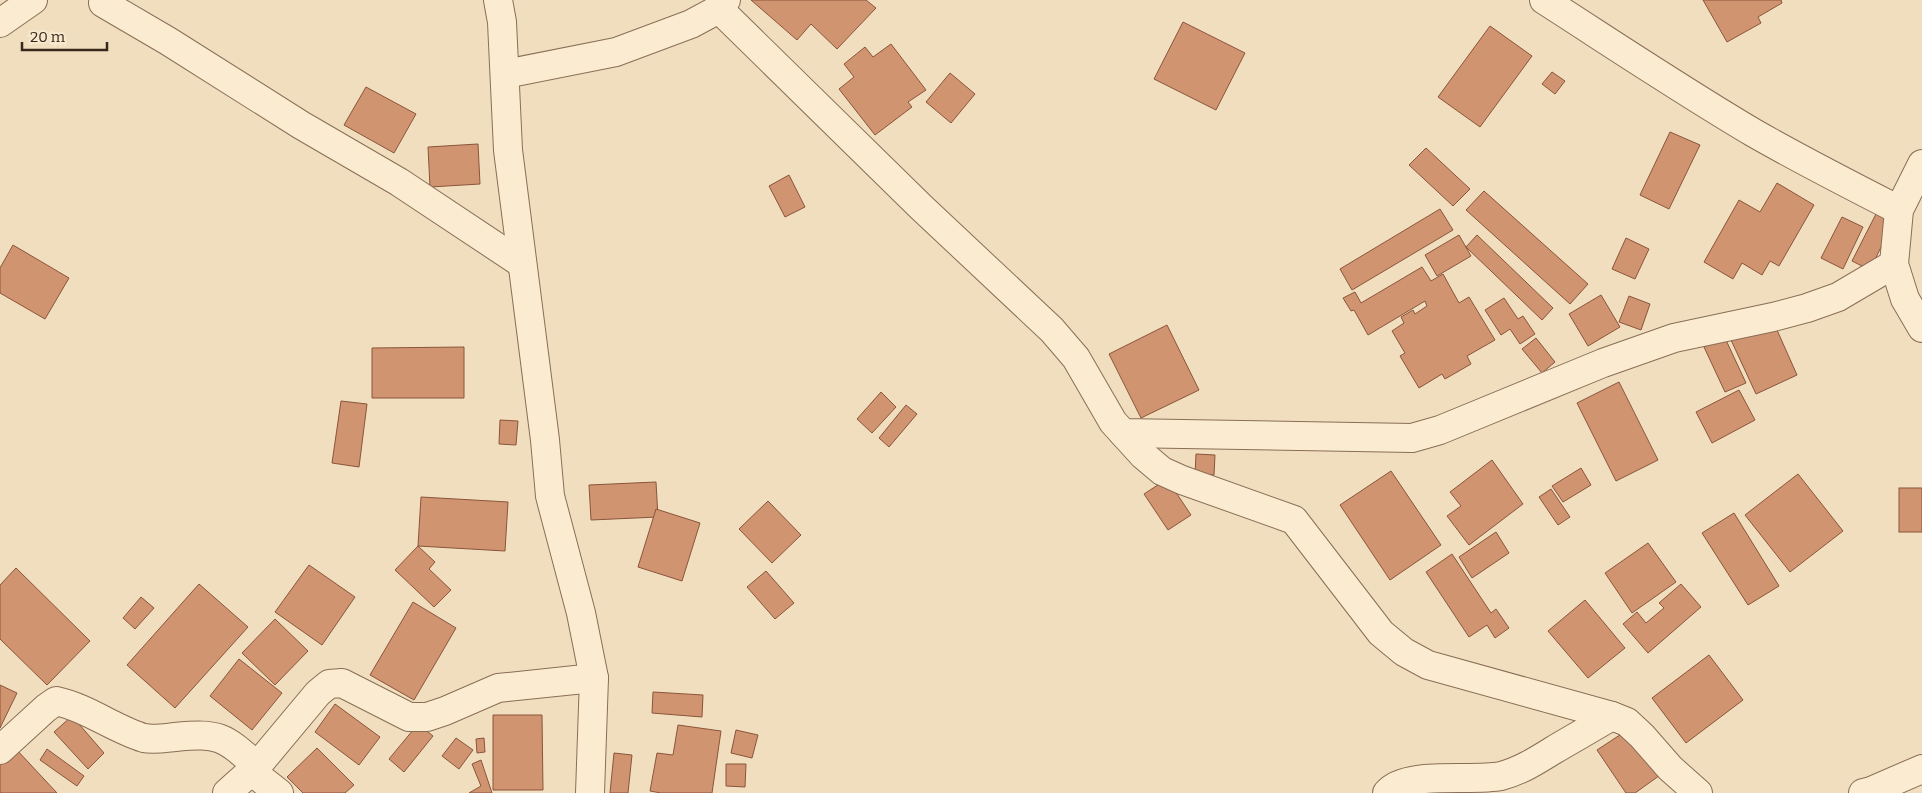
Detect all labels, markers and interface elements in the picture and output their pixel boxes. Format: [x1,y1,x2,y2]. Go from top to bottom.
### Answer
scale bar [22,20,108,52]
text: 20 m [30,28,66,46]

